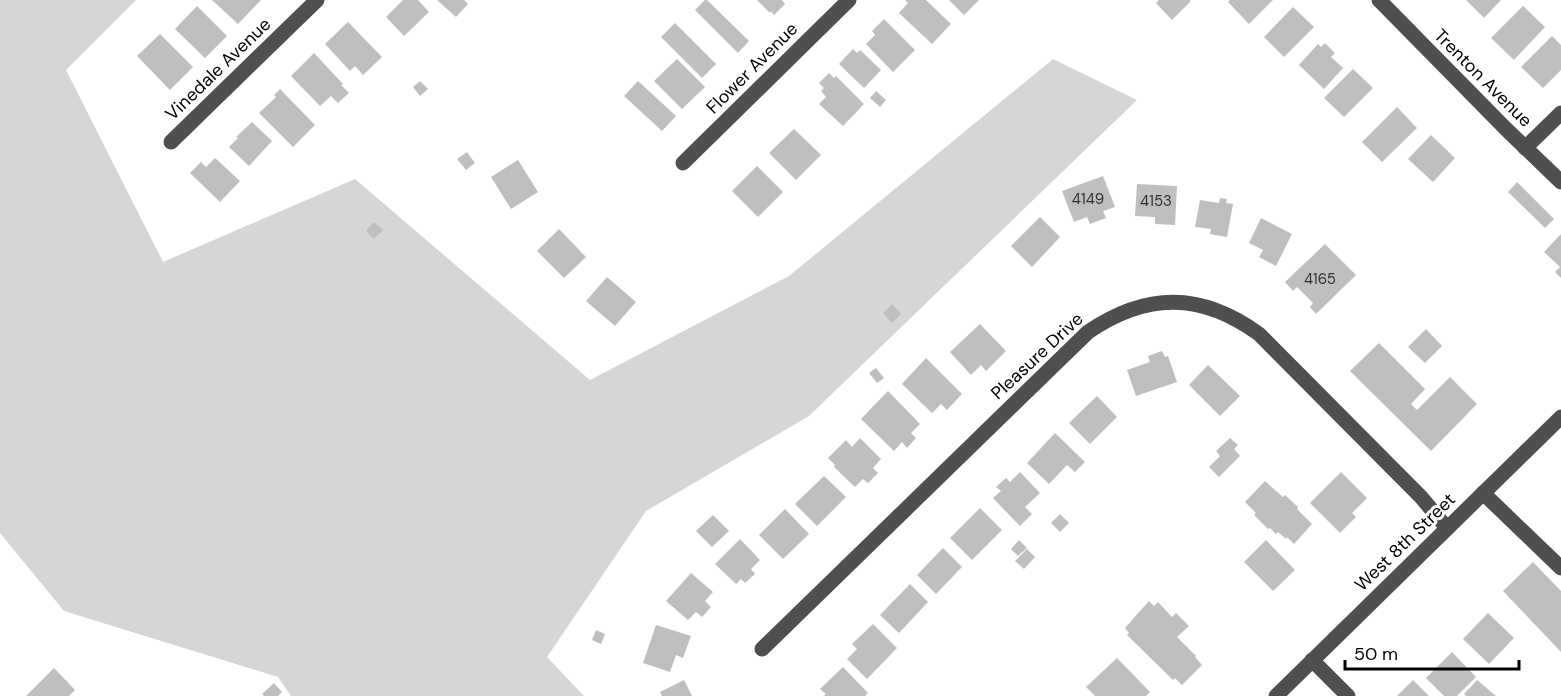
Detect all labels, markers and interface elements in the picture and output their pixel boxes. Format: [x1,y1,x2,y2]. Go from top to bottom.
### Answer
street label: Vinedale Avenue [160,12,276,126]
street label: Flower Avenue [701,17,803,119]
street label: Trenton Avenue [1429,24,1537,132]
house number: 4149 [1072,189,1104,209]
house number: 4153 [1140,191,1172,211]
house number: 4165 [1304,269,1336,289]
street label: Pleasure Drive [986,307,1088,405]
street label: West 8th Street [1349,488,1461,596]
scale bar [1345,633,1519,671]
text: 50 m [1354,642,1398,666]

